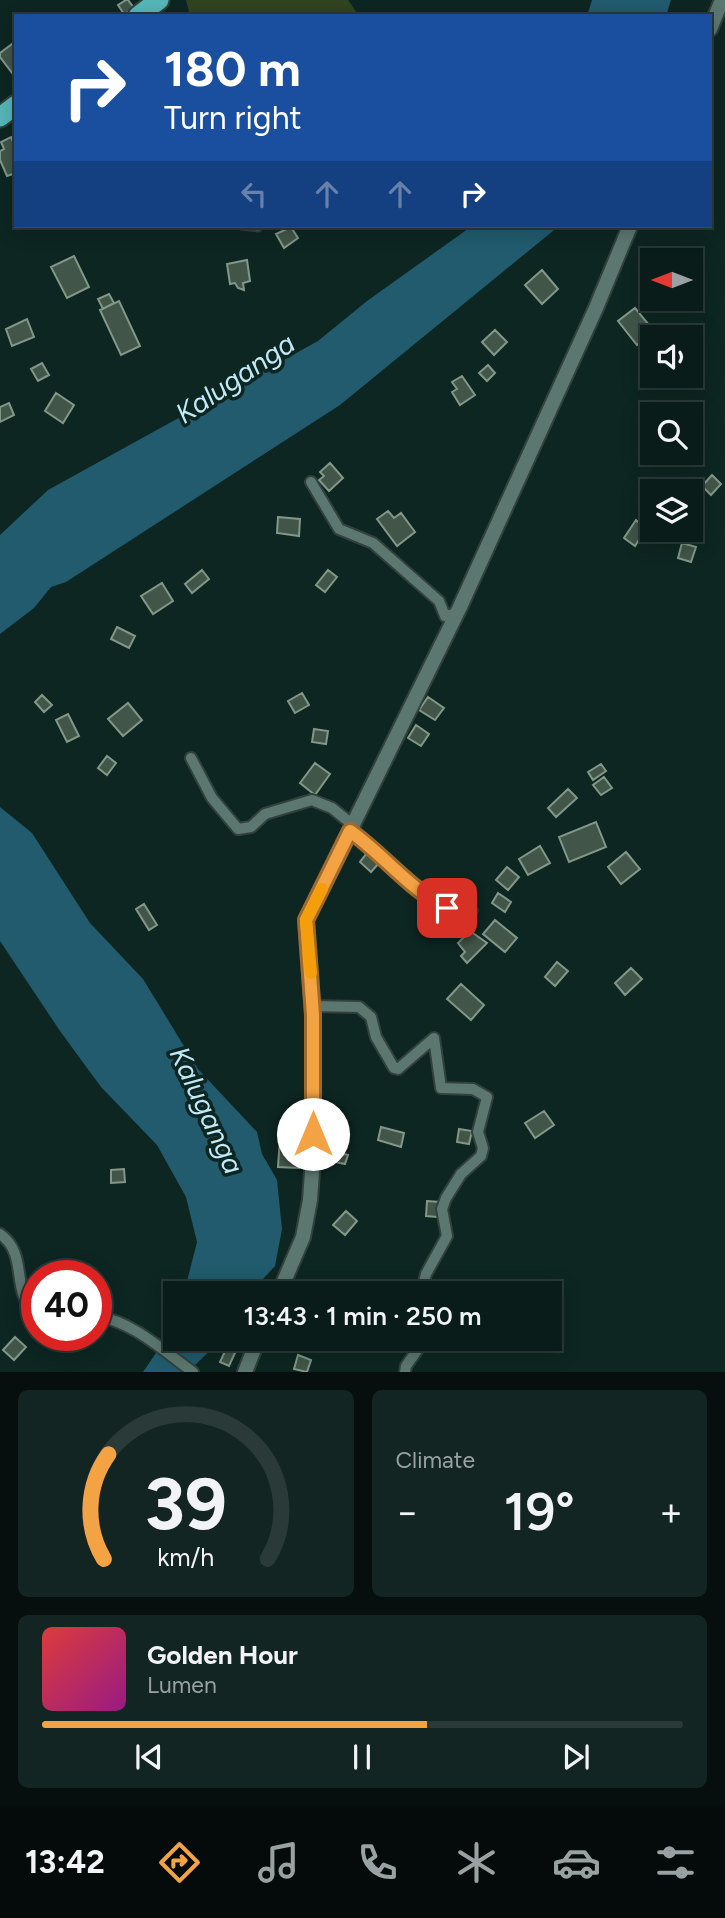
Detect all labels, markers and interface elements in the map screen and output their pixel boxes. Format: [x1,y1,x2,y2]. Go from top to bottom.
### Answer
text: 180 m [164,39,301,98]
icon: right [49,42,140,133]
text: Turn right [164,99,302,137]
icon: left [235,175,273,213]
icon: ahead [308,175,346,213]
icon: ahead [381,175,419,213]
icon: right [454,175,492,213]
north arrow [640,248,704,312]
map controls [640,248,703,542]
button: sound [640,325,703,388]
water label: Kaluganga [169,326,301,430]
button: search [640,402,703,465]
button: layers [640,479,703,542]
pin [417,878,477,938]
icon: arrive [428,889,466,927]
water label: Kaluganga [163,1041,251,1179]
position arrow [276,1097,350,1171]
speed limit sign: 40 [21,1260,112,1351]
text: 13:43 · 1 min · 250 m [244,1300,481,1332]
text: Climate [396,1446,475,1474]
text: 39 [144,1461,227,1548]
text: 19° [504,1481,575,1543]
text: − [396,1489,419,1535]
text: + [659,1489,683,1535]
text: km/h [157,1542,214,1572]
text: Golden Hour [147,1639,298,1671]
text: Lumen [147,1671,217,1699]
icon: previous [130,1738,168,1776]
icon: pause [343,1738,381,1776]
icon: next [557,1738,595,1776]
icon: directions [155,1838,204,1887]
icon: music [254,1838,303,1887]
icon: phone [353,1838,402,1887]
icon: climate [452,1838,501,1887]
icon: car [552,1838,601,1887]
icon: filters [651,1838,700,1887]
text: 13:42 [25,1843,105,1881]

